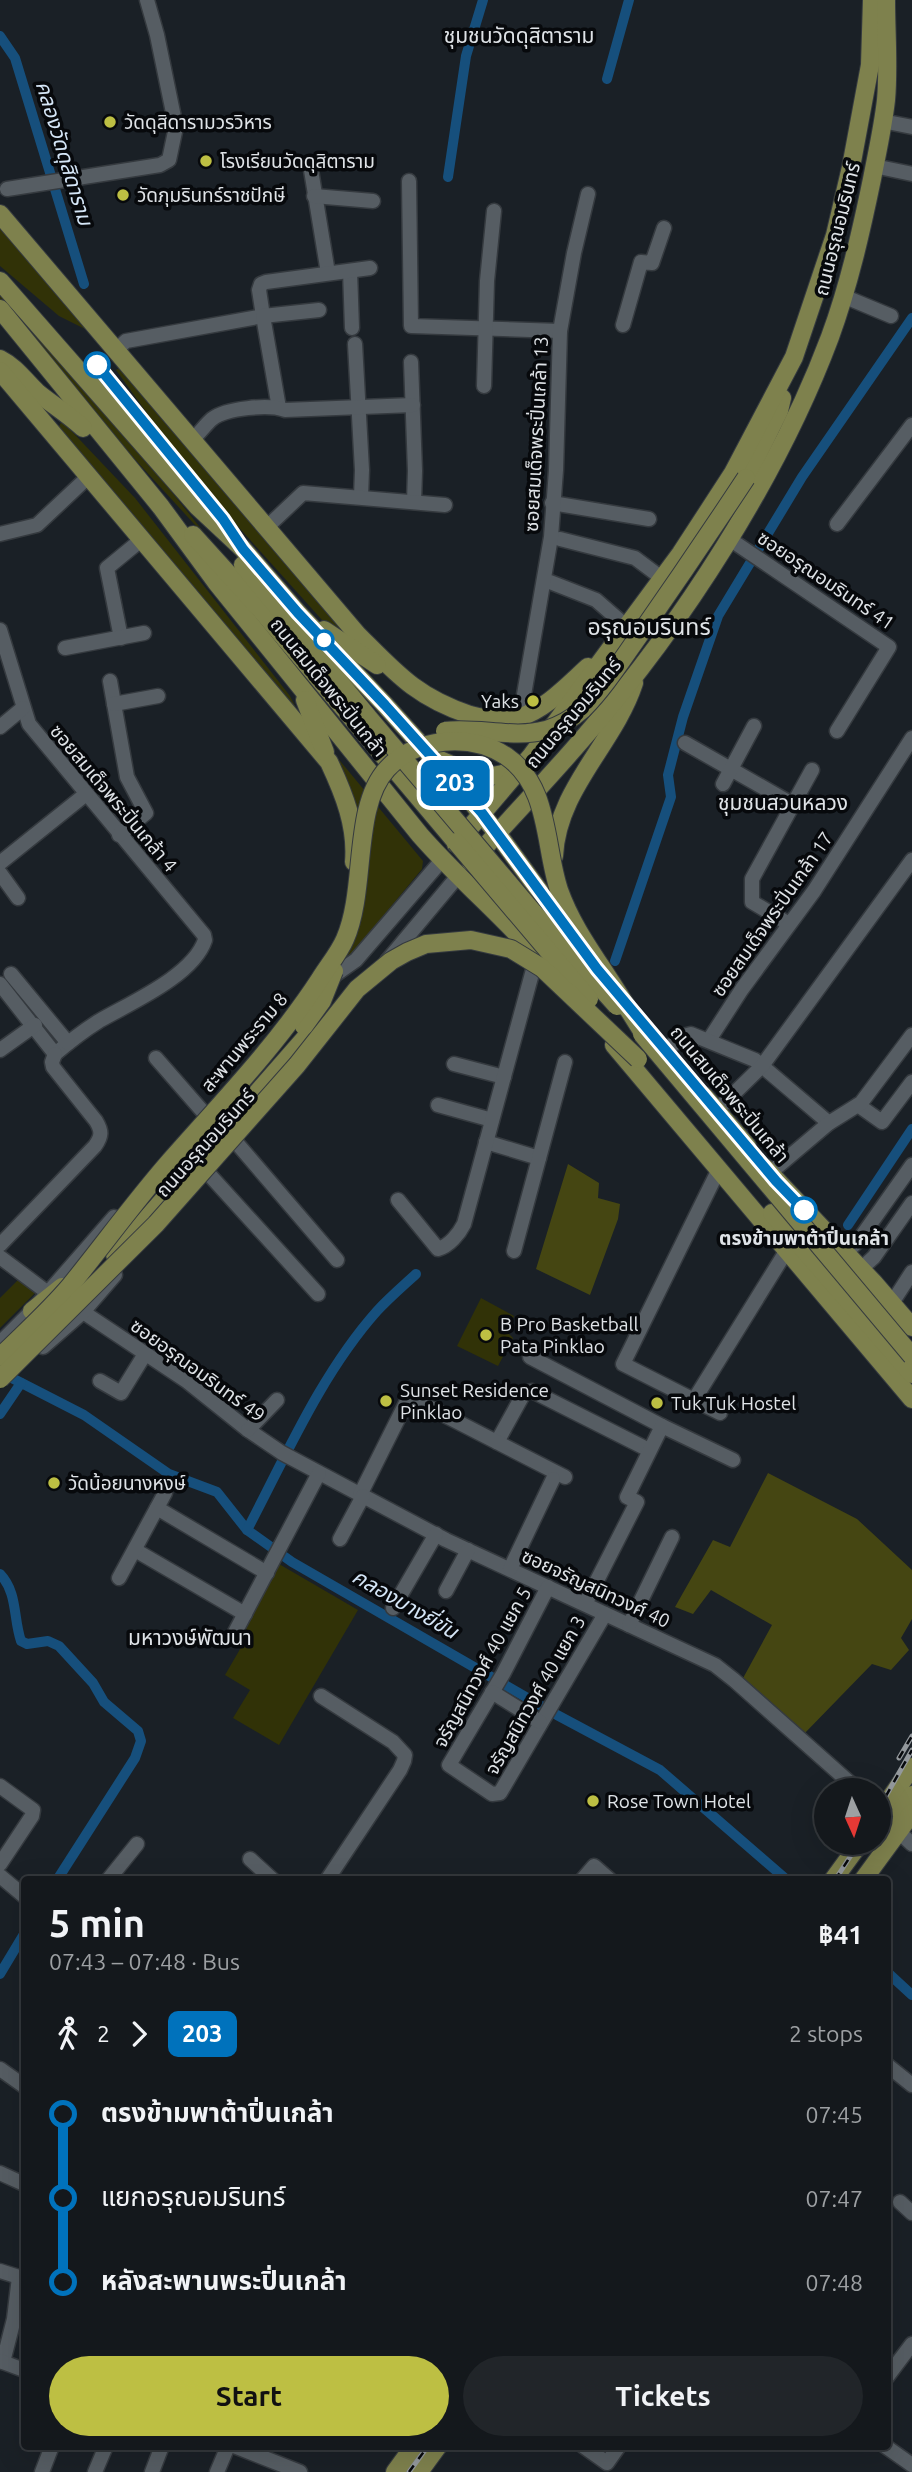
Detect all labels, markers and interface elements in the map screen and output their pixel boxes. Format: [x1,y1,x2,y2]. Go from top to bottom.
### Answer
district label: ชุมชนวัดดุสิตาราม [444,23,594,49]
water label: คลองวัดดุสิดาราม [30,78,99,230]
place label: วัดดุสิดารามวรวิหาร [124,111,272,134]
marker: วัดดุสิดารามวรวิหาร [102,114,118,130]
place label: โรงเรียนวัดดุสิตาราม [220,150,375,173]
marker: โรงเรียนวัดดุสิตาราม [198,153,214,169]
street label: ถนนอรุณอมรินทร์ [810,159,865,298]
place label: วัดภุมรินทร์ราชปักษี [137,184,285,207]
marker: วัดภุมรินทร์ราชปักษี [115,187,131,203]
street label: ซอยสมเด็จพระปิ่นเกล้า 13 [519,336,552,532]
unlabelled marker [84,352,110,378]
street label: ซอยอรุณอมรินทร์ 41 [753,526,899,635]
street label: ถนนสมเด็จพระปิ่นเกล้า [266,613,392,761]
district label: อรุณอมรินทร์ [587,614,712,641]
unlabelled marker [314,630,334,650]
street label: ถนนอรุณอมรินทร์ [521,653,627,773]
place label: Yaks [481,690,519,712]
marker: Yaks [525,693,541,709]
street label: ซอยสมเด็จพระปิ่นเกล้า 4 [46,719,183,876]
line badge: 203 [415,760,495,806]
text: 203 [435,769,475,796]
district label: ชุมชนสวนหลวง [718,790,848,816]
street label: ซอยสมเด็จพระปิ่นเกล้า 17 [706,827,837,1001]
street label: สะพานพระราม 8 [196,988,292,1096]
street label: ถนนสมเด็จพระปิ่นเกล้า [666,1020,794,1167]
street label: ถนนอรุณอมรินทร์ [151,1084,260,1202]
marker: ตรงข้ามพาต้าปิ่นเกล้า [791,1197,817,1223]
place label: ตรงข้ามพาต้าปิ่นเกล้า [719,1226,889,1249]
place label: B Pro Basketball Pata Pinklao [500,1313,639,1357]
street label: ซอยอรุณอมรินทร์ 49 [126,1314,269,1427]
marker: B Pro Basketball Pata Pinklao [478,1327,494,1343]
place label: Sunset Residence Pinklao [400,1379,549,1423]
place label: Tuk Tuk Hostel [671,1392,796,1414]
marker: Sunset Residence Pinklao [378,1393,394,1409]
marker: Tuk Tuk Hostel [649,1395,665,1411]
place label: วัดน้อยนางหงษ์ [68,1472,186,1494]
marker: วัดน้อยนางหงษ์ [46,1475,62,1491]
street label: ซอยจรัญสนิทวงศ์ 40 [518,1544,674,1632]
water label: คลองบางยี่ขัน [349,1562,464,1643]
street label: จรัญสนิทวงศ์ 40 แยก 5 [429,1583,535,1751]
street label: จรัญสนิทวงศ์ 40 แยก 3 [480,1611,590,1779]
district label: มหาวงษ์พัฒนา [128,1625,252,1649]
north arrow [814,1778,891,1855]
map controls [814,1778,891,1855]
place label: Rose Town Hotel [607,1790,751,1812]
marker: Rose Town Hotel [585,1793,601,1809]
text: 5 min [49,1902,145,1944]
text: ฿41 [819,1920,863,1949]
text: 07:43 – 07:48 · Bus [49,1949,240,1974]
icon: walk [49,2015,87,2053]
icon: forward [120,2015,158,2053]
text: 203 [182,2020,223,2047]
text: 2 [97,2021,110,2046]
text: 2 stops [789,2021,863,2046]
text: ตรงข้ามพาต้าปิ่นเกล้า [101,2098,334,2127]
text: 07:45 [805,2102,863,2127]
text: แยกอรุณอมรินทร์ [101,2182,285,2211]
text: 07:47 [805,2186,863,2211]
text: หลังสะพานพระปิ่นเกล้า [101,2266,347,2295]
text: 07:48 [805,2270,863,2295]
button: Start [49,2356,449,2436]
button: Tickets [463,2356,863,2436]

